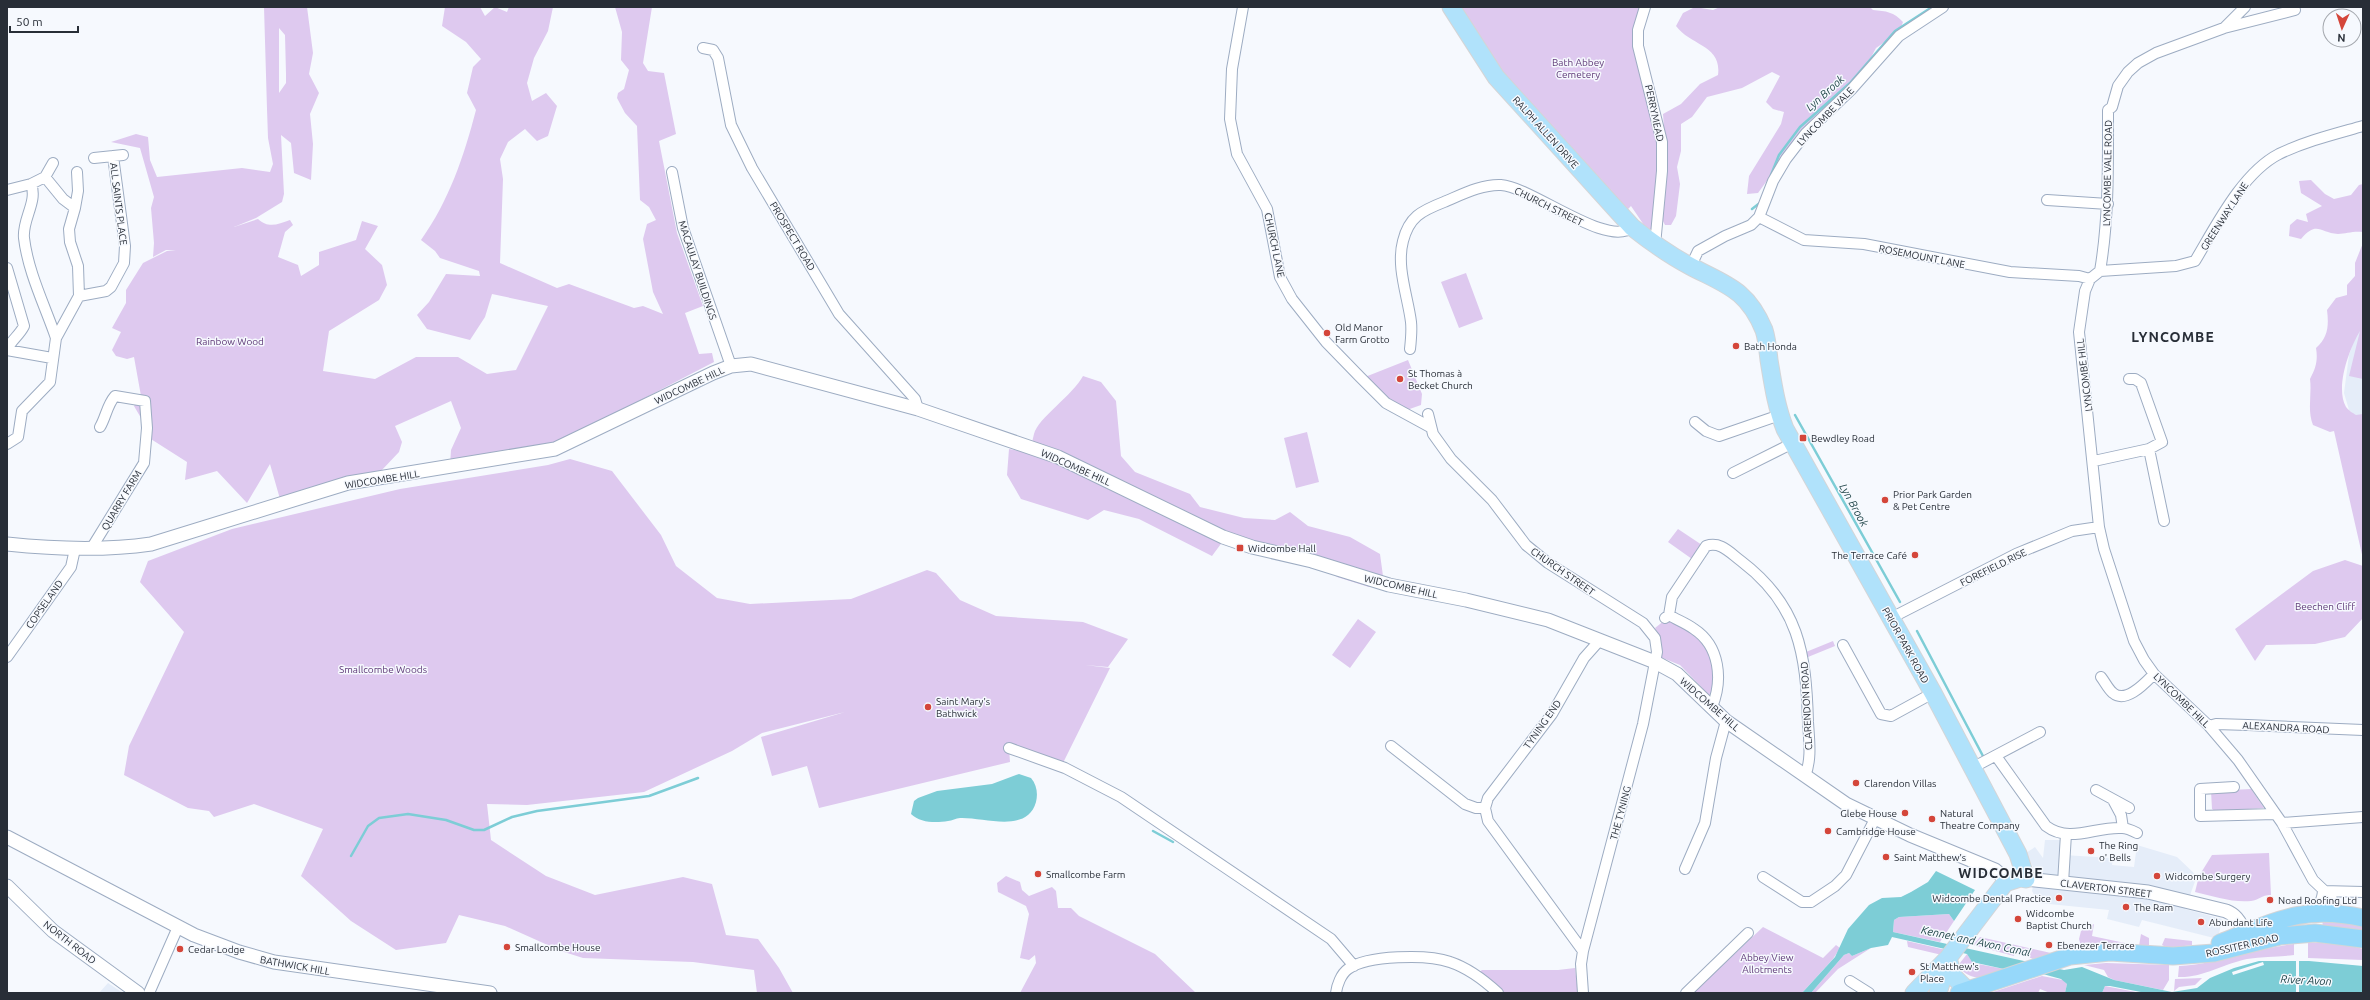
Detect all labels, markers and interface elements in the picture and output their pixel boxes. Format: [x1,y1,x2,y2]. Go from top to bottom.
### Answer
scale bar [10,8,78,34]
north arrow [2322,8,2362,48]
text: 50 m [16,15,43,28]
text: N [2337,32,2346,44]
park label: Bath Abbey Cemetery [1552,57,1604,80]
water label: Lyn Brook [1803,72,1847,113]
street label: PERRYMEAD [1643,84,1666,142]
street label: LYNCOMBE VALE [1795,85,1856,148]
street label: RALPH ALLEN DRIVE [1510,94,1581,171]
street label: LYNCOMBE VALE ROAD [2101,120,2114,226]
street label: ALL SAINTS PLACE [108,162,129,246]
street label: GREENWAY LANE [2198,180,2251,252]
street label: CHURCH STREET [1513,185,1585,228]
street label: PROSPECT ROAD [768,200,817,273]
street label: CHURCH LANE [1262,212,1287,279]
street label: MACAULAY BUILDINGS [676,219,719,321]
street label: ROSEMOUNT LANE [1878,243,1966,270]
place label: Old Manor Farm Grotto [1335,322,1390,345]
marker: Old Manor Farm Grotto [1322,328,1332,338]
district label: LYNCOMBE [2131,329,2215,345]
park label: Rainbow Wood [196,336,264,347]
street label: LYNCOMBE HILL [2075,338,2094,412]
marker: Bath Honda [1731,341,1741,351]
place label: Bath Honda [1744,341,1797,352]
street label: WIDCOMBE HILL [653,365,726,406]
place label: St Thomas à Becket Church [1408,368,1473,391]
marker: St Thomas à Becket Church [1395,374,1405,384]
marker: Bewdley Road [1798,433,1808,443]
place label: Bewdley Road [1811,433,1875,444]
street label: WIDCOMBE HILL [1039,447,1112,488]
street label: QUARRY FARM [99,468,144,532]
street label: WIDCOMBE HILL [344,468,420,491]
water label: Lyn Brook [1837,481,1871,529]
place label: Prior Park Garden & Pet Centre [1893,489,1972,512]
marker: Prior Park Garden & Pet Centre [1880,495,1890,505]
marker: Widcombe Hall [1235,543,1245,553]
place label: Widcombe Hall [1248,543,1316,554]
street label: CHURCH STREET [1529,545,1597,598]
street label: FOREFIELD RISE [1958,546,2029,588]
place label: The Terrace Café [1832,550,1907,561]
marker: The Terrace Café [1910,550,1920,560]
street label: WIDCOMBE HILL [1363,573,1439,600]
street label: COPSELAND [24,578,65,631]
park label: Beechen Cliff [2295,601,2355,612]
street label: PRIOR PARK ROAD [1880,605,1931,685]
street label: CLARENDON ROAD [1799,661,1814,751]
park label: Smallcombe Woods [339,664,427,675]
street label: LYNCOMBE HILL [2151,671,2212,730]
street label: WIDCOMBE HILL [1678,676,1742,733]
place label: Saint Mary's Bathwick [936,696,990,719]
street label: TYNING END [1521,698,1563,751]
marker: Saint Mary's Bathwick [923,702,933,712]
street label: ALEXANDRA ROAD [2242,720,2330,735]
marker: Clarendon Villas [1851,778,1861,788]
place label: Clarendon Villas [1864,778,1936,789]
street label: THE TYNING [1608,785,1633,841]
place label: Glebe House [1840,808,1897,819]
marker: Glebe House [1900,808,1910,818]
place label: Natural Theatre Company [1940,808,2020,831]
marker: Natural Theatre Company [1927,814,1937,824]
marker: Cambridge House [1823,826,1833,836]
place label: Cambridge House [1836,826,1916,837]
place label: The Ring o' Bells [2099,840,2138,863]
marker: The Ring o' Bells [2086,846,2096,856]
marker: Saint Matthew's [1881,852,1891,862]
place label: Saint Matthew's [1894,852,1966,863]
district label: WIDCOMBE [1958,865,2044,881]
marker: Smallcombe Farm [1033,869,1043,879]
place label: Smallcombe Farm [1046,869,1125,880]
marker: Widcombe Surgery [2152,871,2162,881]
place label: Widcombe Surgery [2165,871,2251,882]
street label: CLAVERTON STREET [2060,877,2153,900]
place label: Widcombe Dental Practice [1932,893,2051,904]
marker: Widcombe Dental Practice [2054,893,2064,903]
marker: Noad Roofing Ltd [2265,895,2275,905]
place label: Noad Roofing Ltd [2278,895,2357,906]
marker: The Ram [2121,902,2131,912]
place label: The Ram [2134,902,2173,913]
place label: Widcombe Baptist Church [2026,908,2092,931]
marker: Widcombe Baptist Church [2013,914,2023,924]
marker: Abundant Life [2196,917,2206,927]
place label: Abundant Life [2209,917,2273,928]
street label: NORTH ROAD [41,919,98,966]
water label: Kennet and Avon Canal [1920,924,2032,958]
street label: ROSSITER ROAD [2205,932,2279,959]
marker: Ebenezer Terrace [2044,940,2054,950]
place label: Ebenezer Terrace [2057,940,2135,951]
marker: Smallcombe House [502,942,512,952]
place label: Smallcombe House [515,942,600,953]
marker: Cedar Lodge [175,944,185,954]
place label: Cedar Lodge [188,944,245,955]
park label: Abbey View Allotments [1740,952,1794,975]
street label: BATHWICK HILL [259,954,331,977]
place label: St Matthew's Place [1920,961,1979,984]
marker: St Matthew's Place [1907,967,1917,977]
water label: River Avon [2280,973,2332,987]

